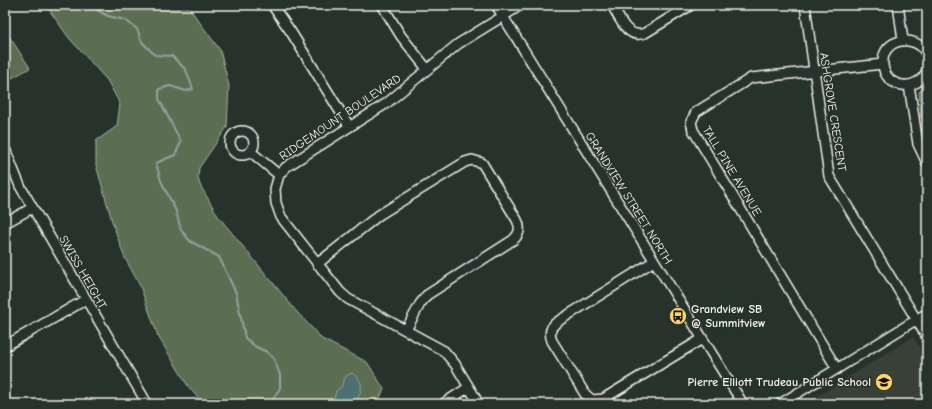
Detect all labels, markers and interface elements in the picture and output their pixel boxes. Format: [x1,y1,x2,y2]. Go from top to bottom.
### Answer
street label: ASHGROVE CRESCENT [817,51,849,173]
street label: RIDGEMOUNT BOULEVARD [277,71,403,163]
street label: TALL PINE AVENUE [700,124,764,218]
street label: GRANDVIEW STREET NORTH [582,129,676,267]
street label: SWISS HEIGHT [56,233,110,312]
place label: Grandview SB @ Summitview [691,302,766,330]
bus stop icon: Grandview SB @ Summitview [668,306,688,326]
school or university icon: Pierre Elliott Trudeau Public School [874,372,894,392]
place label: Pierre Elliott Trudeau Public School [687,375,871,389]

